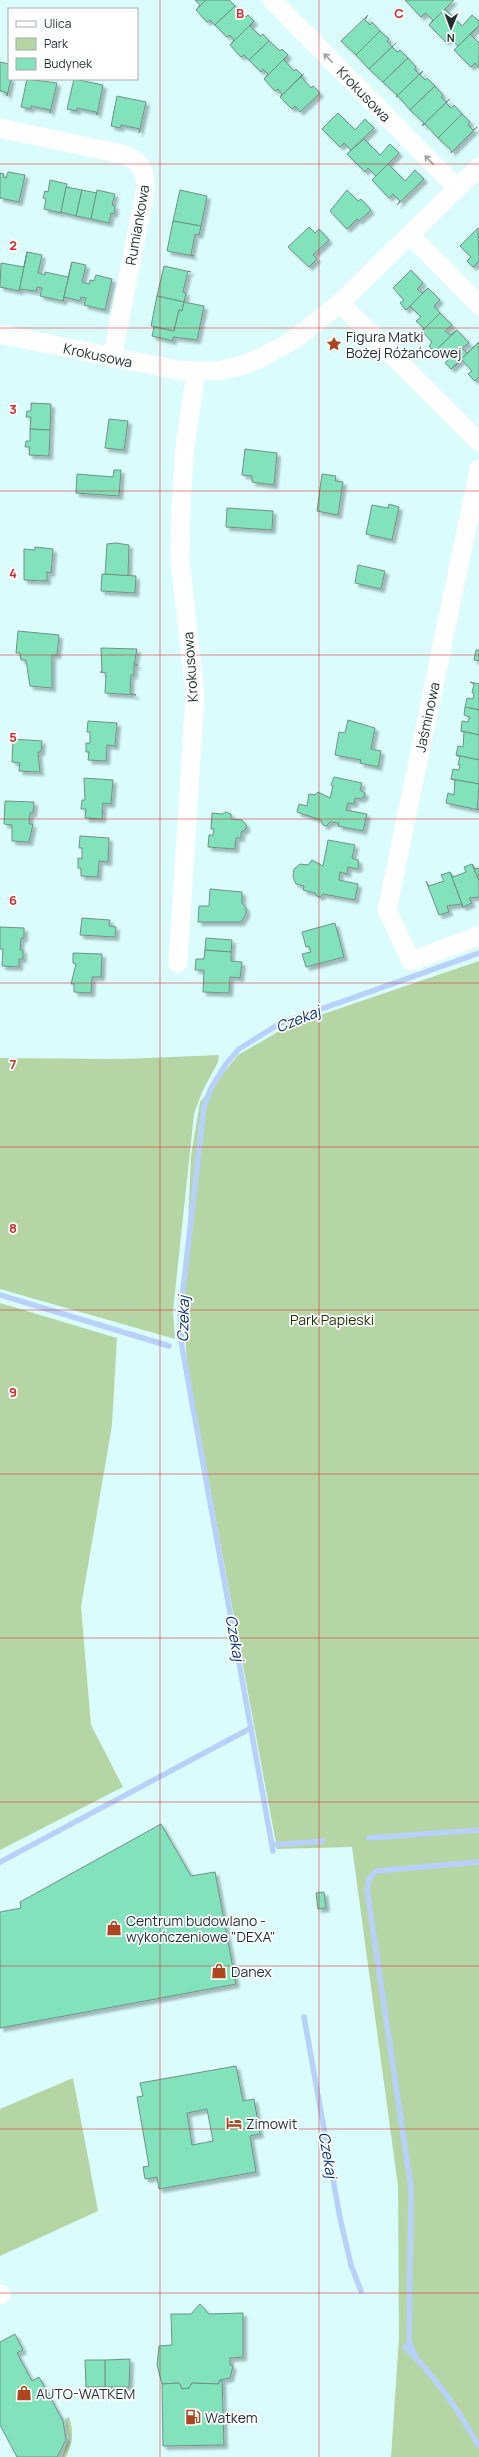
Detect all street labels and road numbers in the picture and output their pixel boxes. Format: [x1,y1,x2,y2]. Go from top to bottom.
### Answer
street label: Krokusowa [333,62,395,126]
street label: Rumiankowa [121,183,153,267]
street label: Krokusowa [62,338,134,372]
street label: Krokusowa [178,631,202,703]
street label: Jaśminowa [410,680,444,754]

